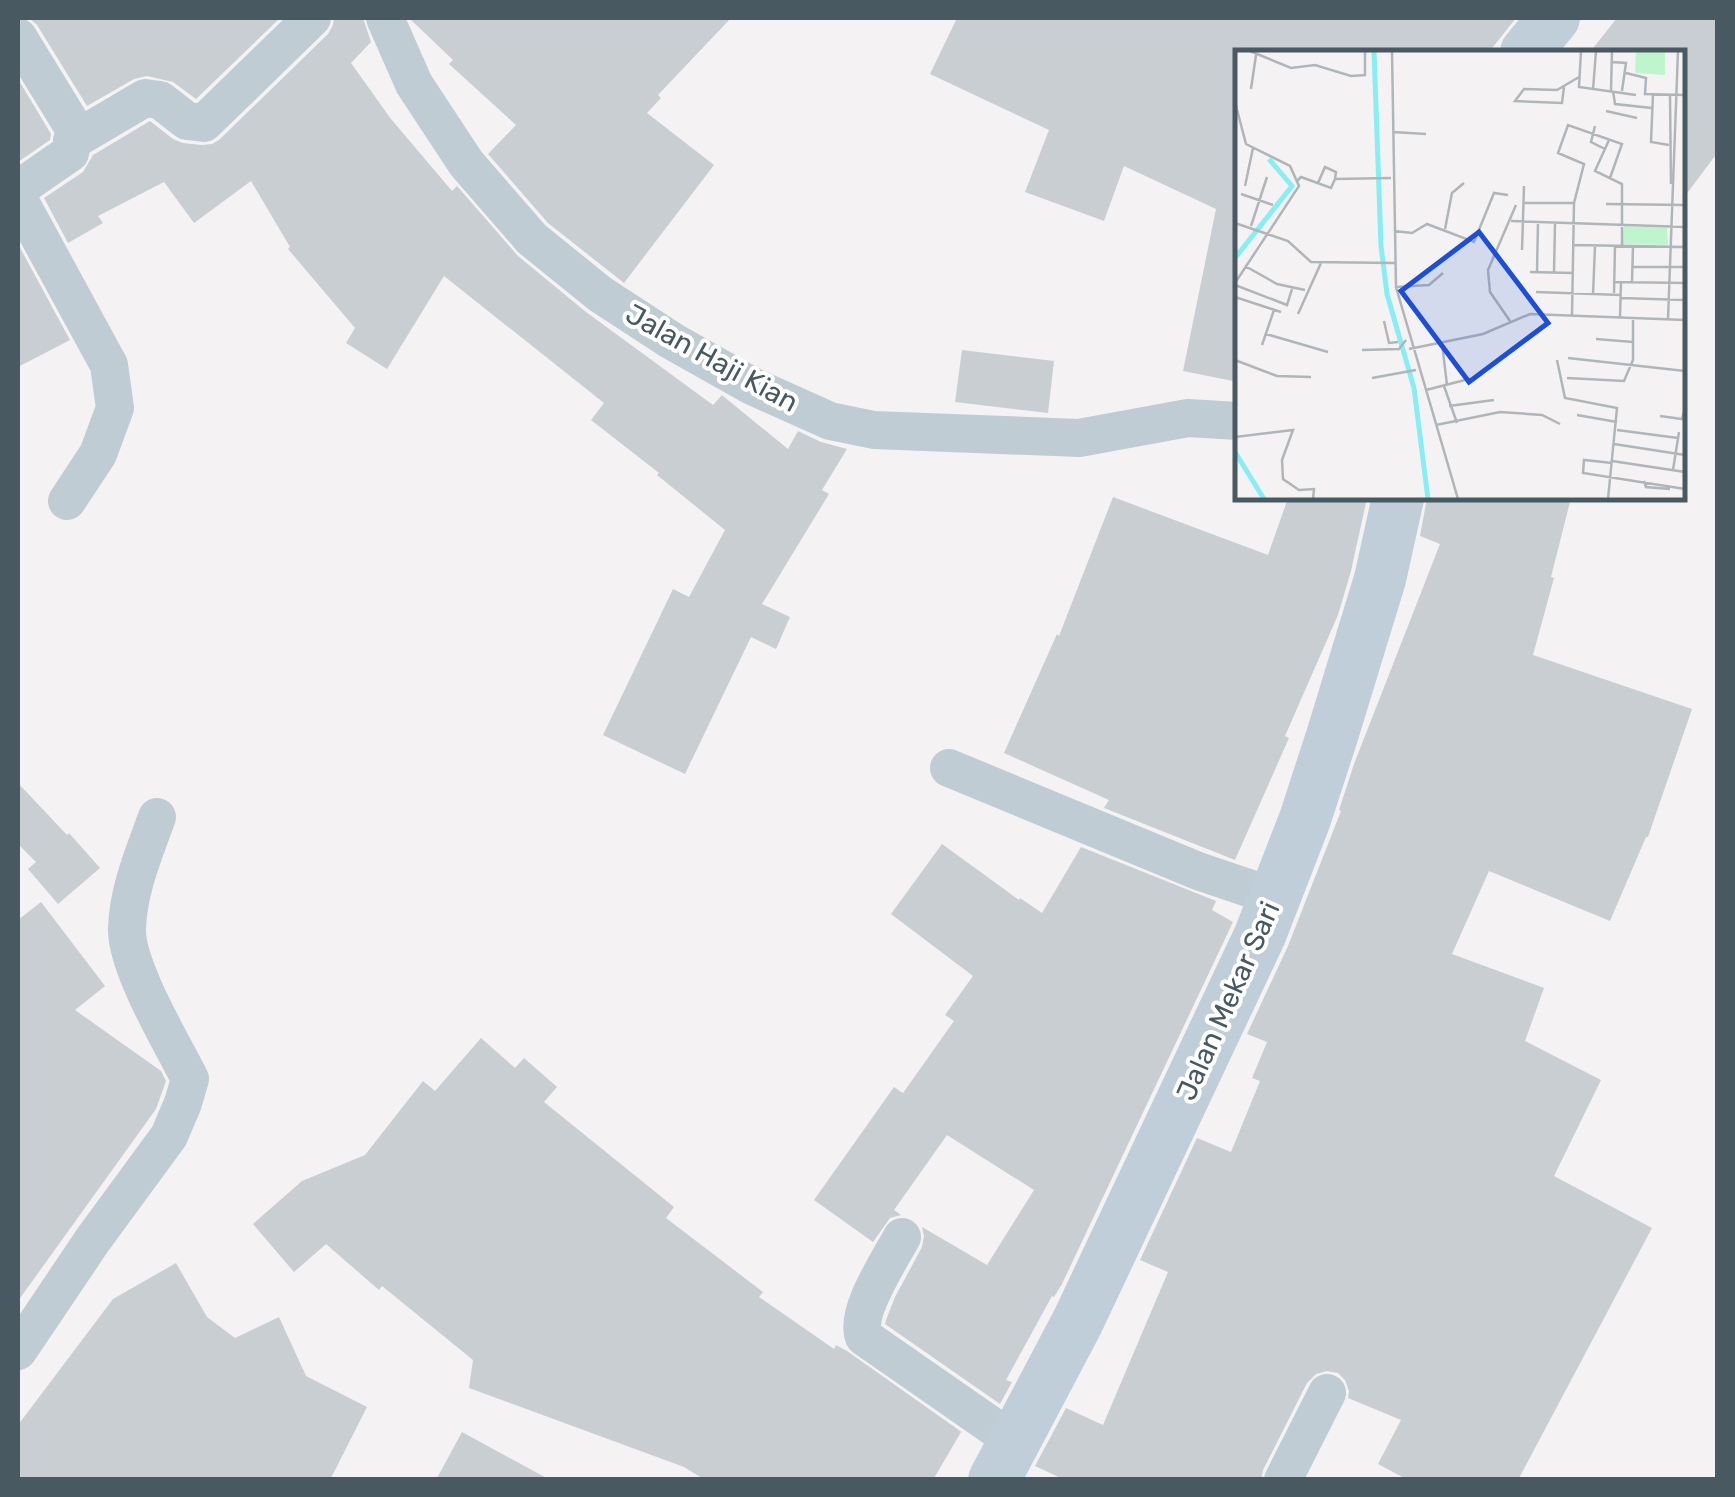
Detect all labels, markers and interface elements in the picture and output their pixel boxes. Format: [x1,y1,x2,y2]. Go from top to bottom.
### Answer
inset map [1235,50,1685,500]
street label: Jalan Haji Kian [620,297,804,419]
street label: Jalan Mekar Sari [1169,897,1287,1105]

